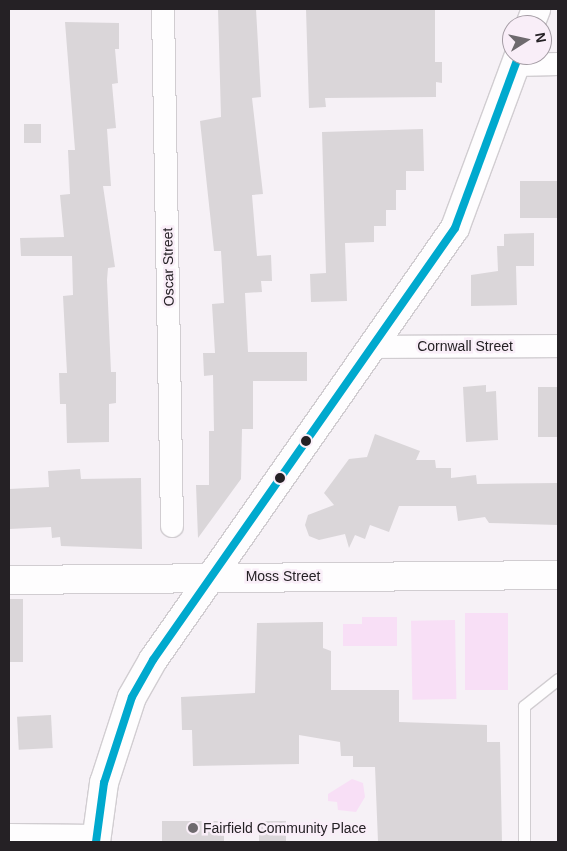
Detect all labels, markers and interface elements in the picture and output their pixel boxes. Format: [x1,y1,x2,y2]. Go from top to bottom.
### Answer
north arrow [502,15,552,65]
text: N [532,31,550,44]
street label: Oscar Street [159,228,177,306]
street label: Cornwall Street [417,338,513,354]
unlabelled marker [301,436,311,446]
unlabelled marker [275,473,285,483]
street label: Moss Street [246,568,320,584]
place label: Fairfield Community Place [203,820,366,836]
marker: Fairfield Community Place [187,822,199,834]

